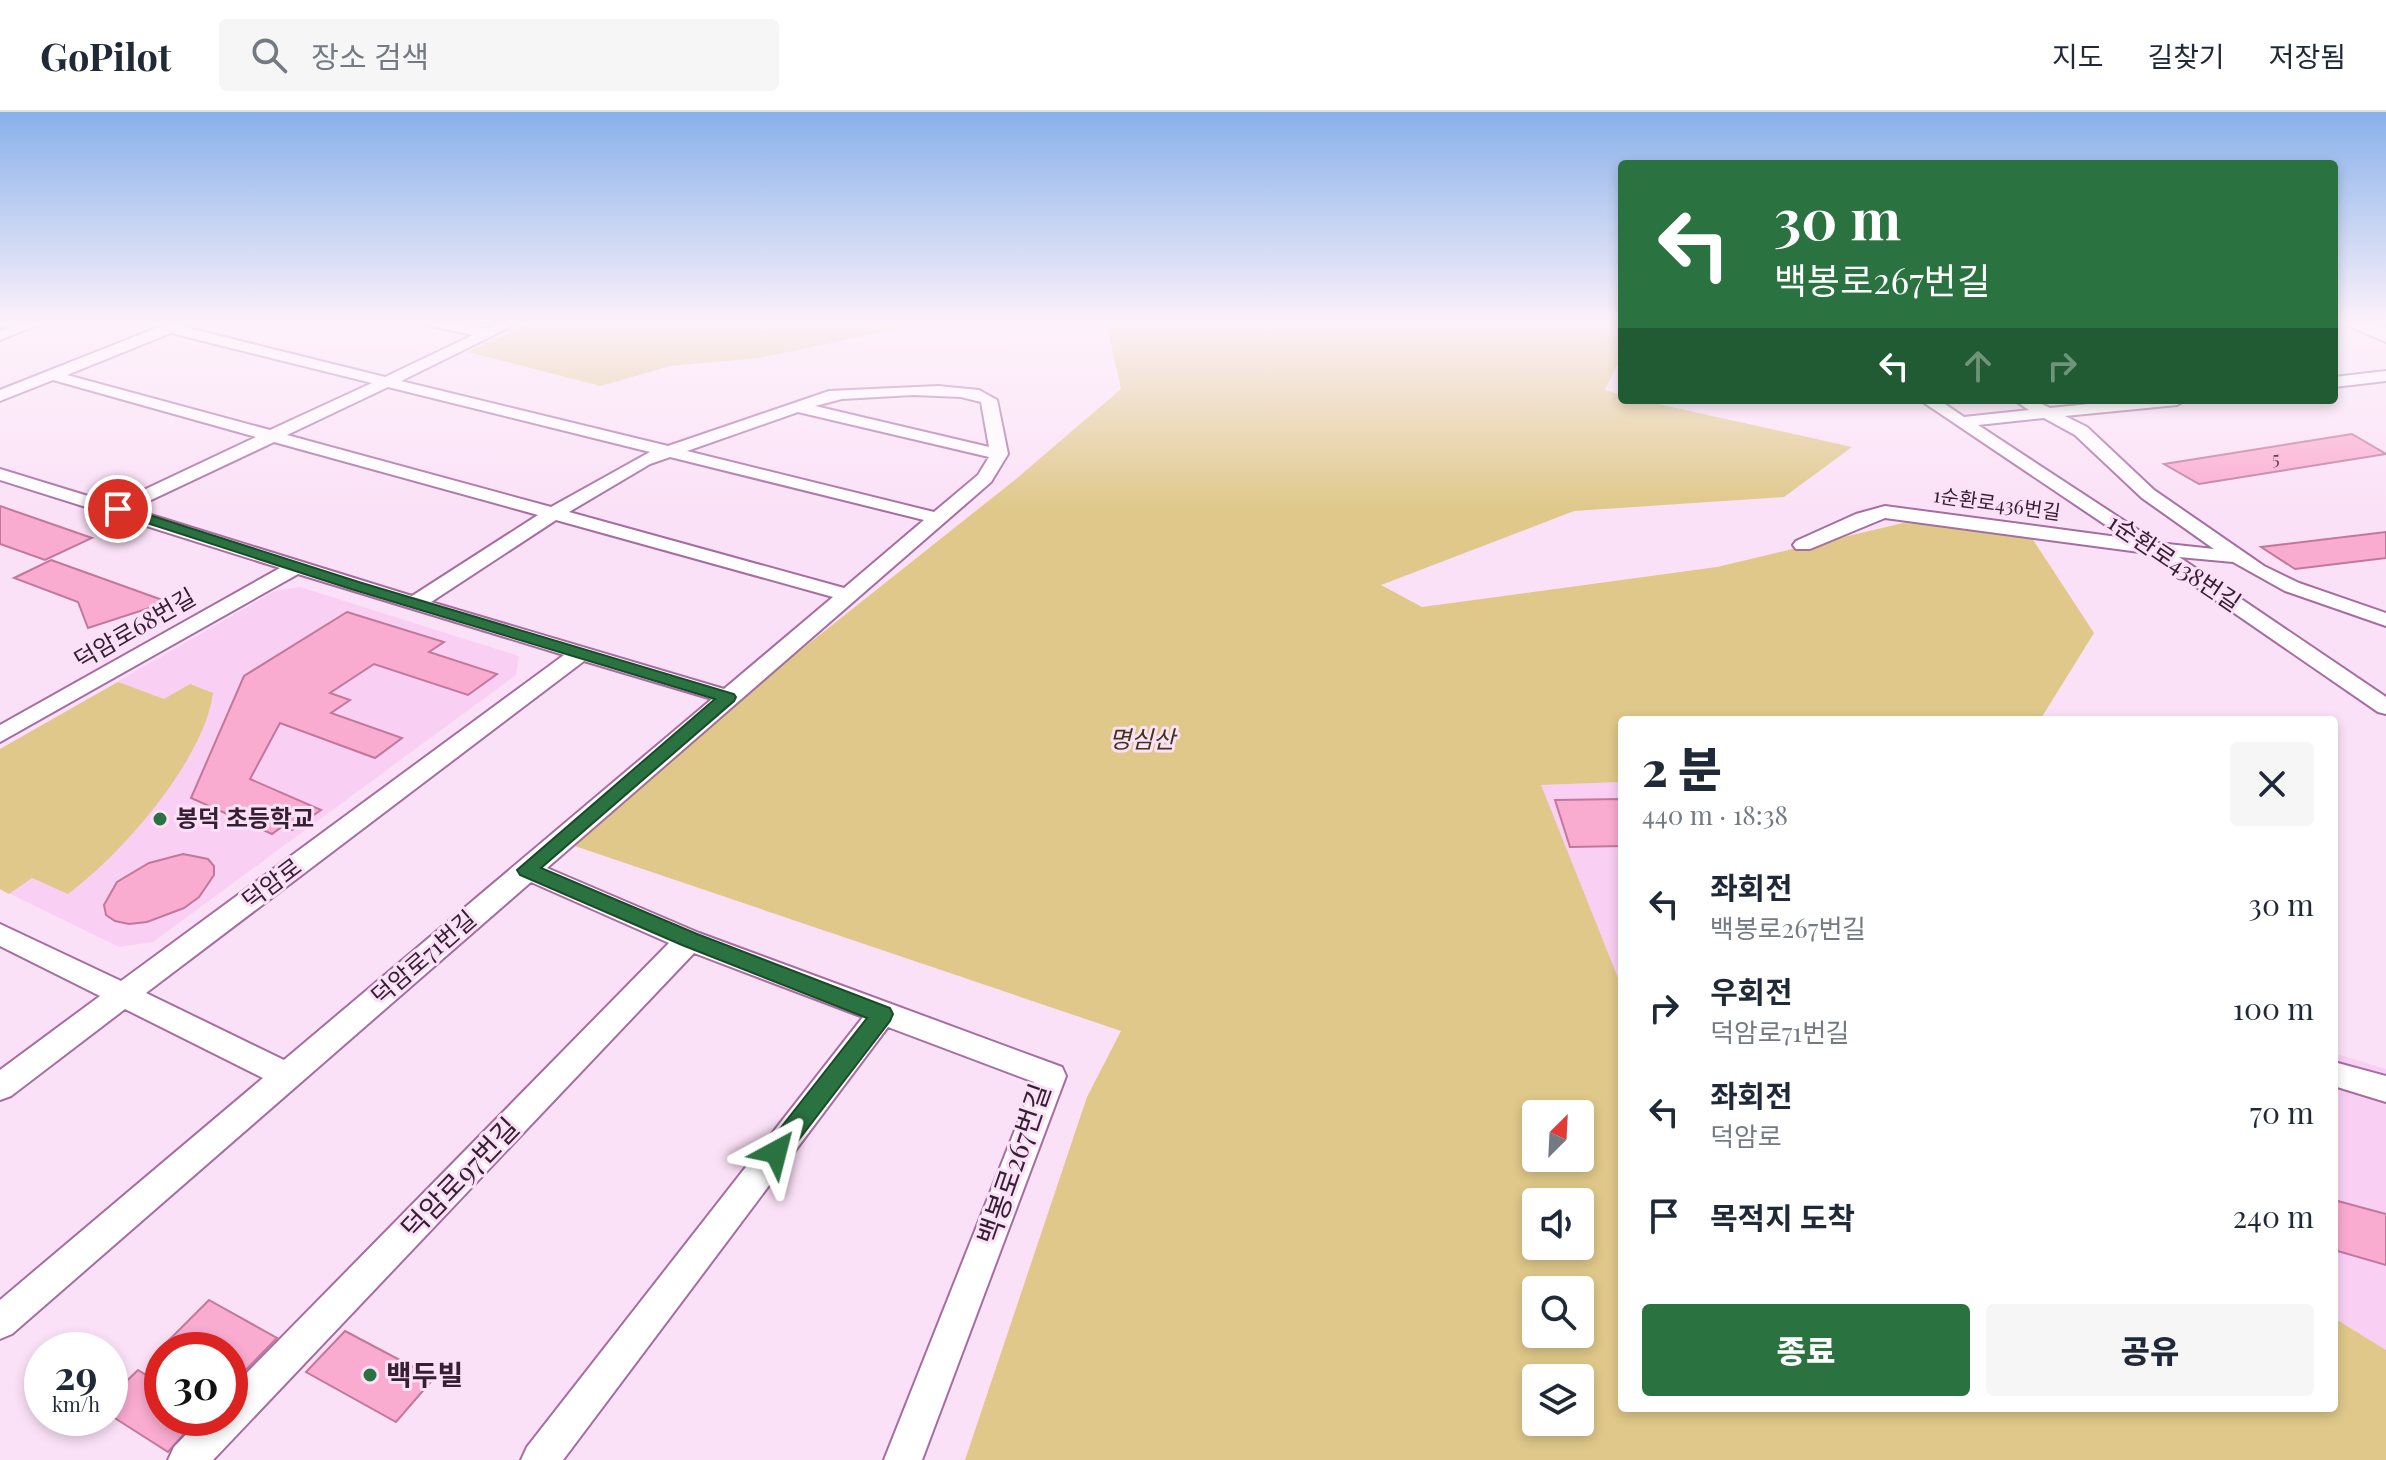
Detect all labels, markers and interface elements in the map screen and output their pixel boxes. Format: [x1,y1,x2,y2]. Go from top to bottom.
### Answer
search box [219,19,779,91]
text: GoPilot [40,30,171,81]
icon: search [247,33,291,77]
text: 장소 검색 [311,36,429,76]
text: 지도 [2052,37,2103,74]
text: 길찾기 [2147,37,2225,74]
text: 저장됨 [2269,37,2346,74]
text: 30 m [1774,180,1901,255]
icon: left [1642,192,1746,296]
text: 백봉로267번길 [1774,255,1990,303]
icon: left [1872,344,1916,388]
icon: ahead [1956,344,2000,388]
icon: right [2040,344,2084,388]
house number: 5 [2272,446,2280,470]
pin [84,475,152,543]
street label: 1순환로436번길 [1932,480,2063,525]
icon: arrive [96,487,140,531]
street label: 1순환로438번길 [2102,505,2248,618]
street label: 덕암로68번길 [67,580,201,675]
park label: 명심산 [1109,722,1178,754]
text: 2 분 [1642,735,1722,799]
button: close [2230,742,2314,826]
text: 440 m · 18:38 [1642,797,1788,832]
place label: 봉덕 초등학교 [176,801,314,833]
marker: 봉덕 초등학교 [151,810,169,828]
street label: 덕암로 [235,850,307,915]
text: 좌회전 [1710,867,1793,907]
icon: left [1642,882,1686,926]
text: 30 m [2248,884,2314,924]
street label: 덕암로71번길 [364,902,482,1011]
text: 백봉로267번길 [1710,910,1866,945]
text: 우회전 [1710,971,1793,1011]
icon: right [1642,986,1686,1030]
text: 100 m [2233,988,2314,1028]
text: 덕암로71번길 [1710,1014,1850,1049]
text: 좌회전 [1710,1075,1793,1115]
street label: 백봉로267번길 [968,1078,1057,1249]
icon: left [1642,1090,1686,1134]
text: 70 m [2250,1092,2314,1132]
north arrow [1522,1100,1594,1172]
map controls [1522,1100,1594,1436]
street label: 덕암로97번길 [392,1109,526,1245]
position arrow [734,1110,818,1194]
text: 덕암로 [1710,1118,1782,1153]
button: sound [1522,1188,1594,1260]
icon: arrive [1642,1194,1686,1238]
text: 240 m [2233,1196,2314,1236]
text: 목적지 도착 [1710,1197,1855,1237]
button: search [1522,1276,1594,1348]
button: 종료 [1642,1304,1970,1396]
button: 공유 [1986,1304,2314,1396]
speed limit sign: 30 [144,1332,248,1436]
text: 29 [54,1347,98,1400]
place label: 백두빌 [386,1355,463,1392]
button: layers [1522,1364,1594,1436]
marker: 백두빌 [361,1366,379,1384]
text: km/h [52,1390,100,1417]

